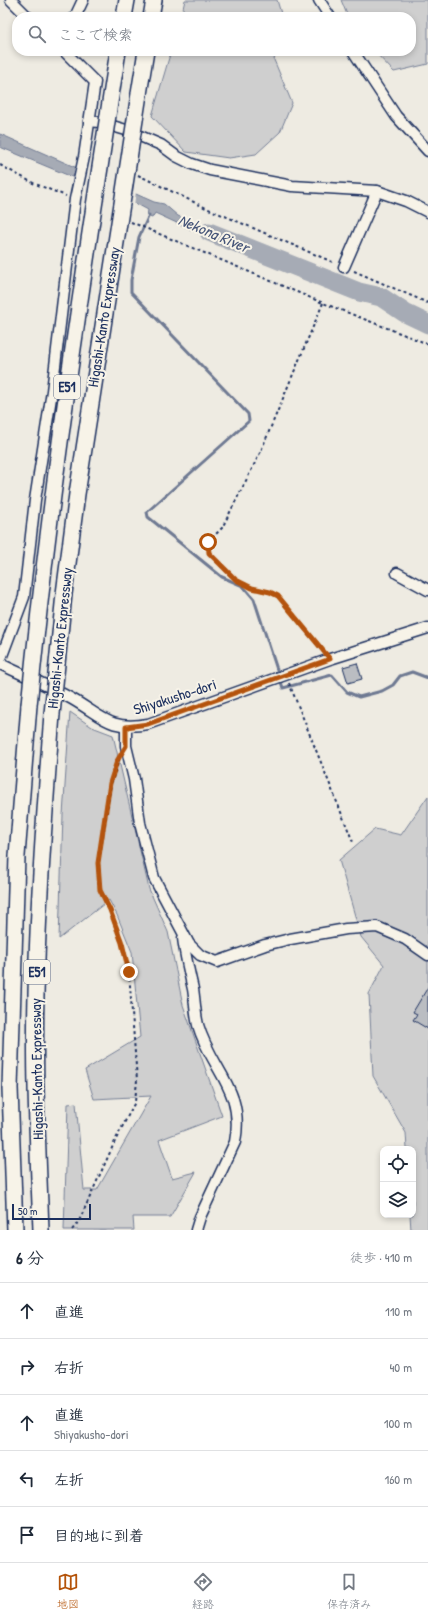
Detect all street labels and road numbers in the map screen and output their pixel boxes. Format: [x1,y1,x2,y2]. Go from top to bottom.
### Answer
street label: Higashi-Kanto Expressway [82,245,125,389]
road number: E51 [54,375,80,399]
street label: Higashi-Kanto Expressway [42,566,77,710]
street label: Shiyakusho-dori [131,673,219,720]
road number: E51 [24,960,50,984]
street label: Higashi-Kanto Expressway [25,998,48,1140]

